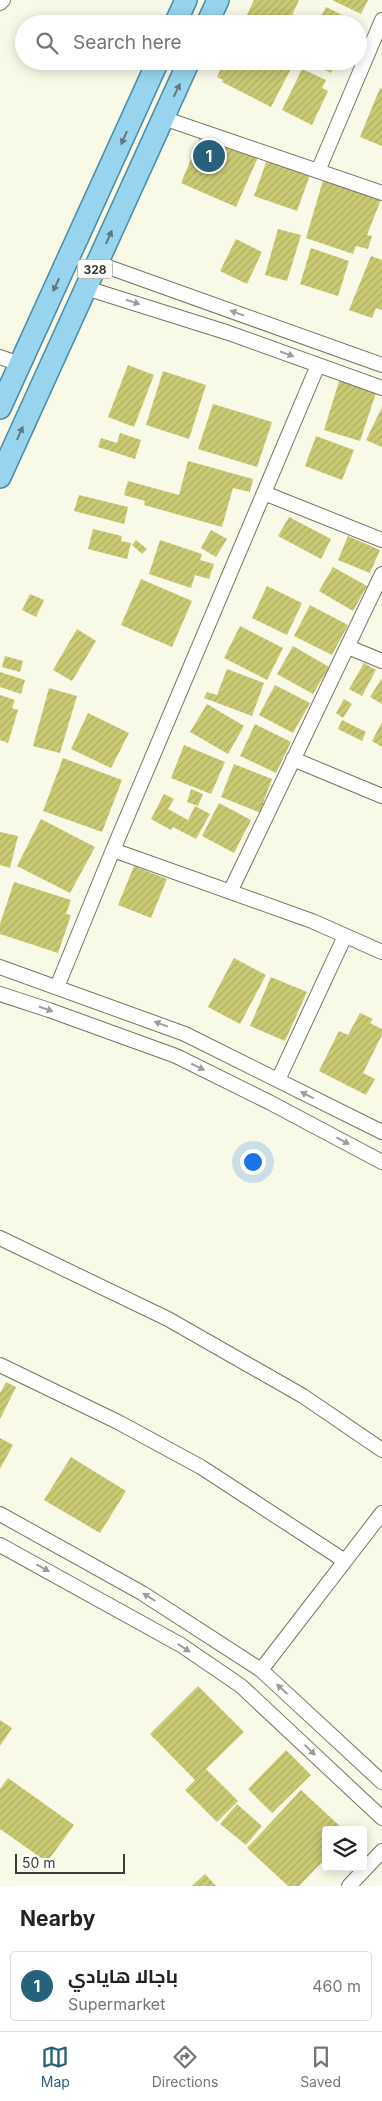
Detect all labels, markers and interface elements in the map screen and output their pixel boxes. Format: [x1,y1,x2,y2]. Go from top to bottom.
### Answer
search box [15,15,367,70]
icon: search [33,29,61,57]
text: Search here [73,31,182,54]
one-way arrow [172,82,181,97]
one-way arrow [119,130,128,145]
pin: 1 [193,137,225,175]
one-way arrow [105,230,113,244]
road number: 328 [78,260,112,278]
one-way arrow [52,278,60,292]
one-way arrow [125,299,140,307]
one-way arrow [230,309,245,316]
one-way arrow [279,351,294,358]
one-way arrow [17,426,25,440]
one-way arrow [39,1005,54,1013]
one-way arrow [153,1020,168,1027]
one-way arrow [191,1063,205,1071]
one-way arrow [300,1090,314,1098]
one-way arrow [335,1137,350,1145]
your location [240,1149,266,1175]
one-way arrow [36,1564,49,1573]
one-way arrow [142,1592,155,1602]
one-way arrow [178,1643,191,1652]
one-way arrow [276,1683,288,1695]
one-way arrow [304,1744,316,1756]
map controls [322,1826,367,1871]
button: layers [322,1826,367,1871]
scale bar [15,1851,125,1874]
text: 50 m [22,1854,56,1871]
text: Nearby [20,1906,95,1931]
text: باجالا هايادي [68,1965,178,1988]
text: 1 [34,1976,40,1996]
text: 460 m [312,1976,361,1996]
text: Supermarket [68,1994,165,2014]
tab: Map [41,2043,70,2090]
tab: Directions [152,2043,218,2090]
tab: Saved [300,2043,341,2090]

